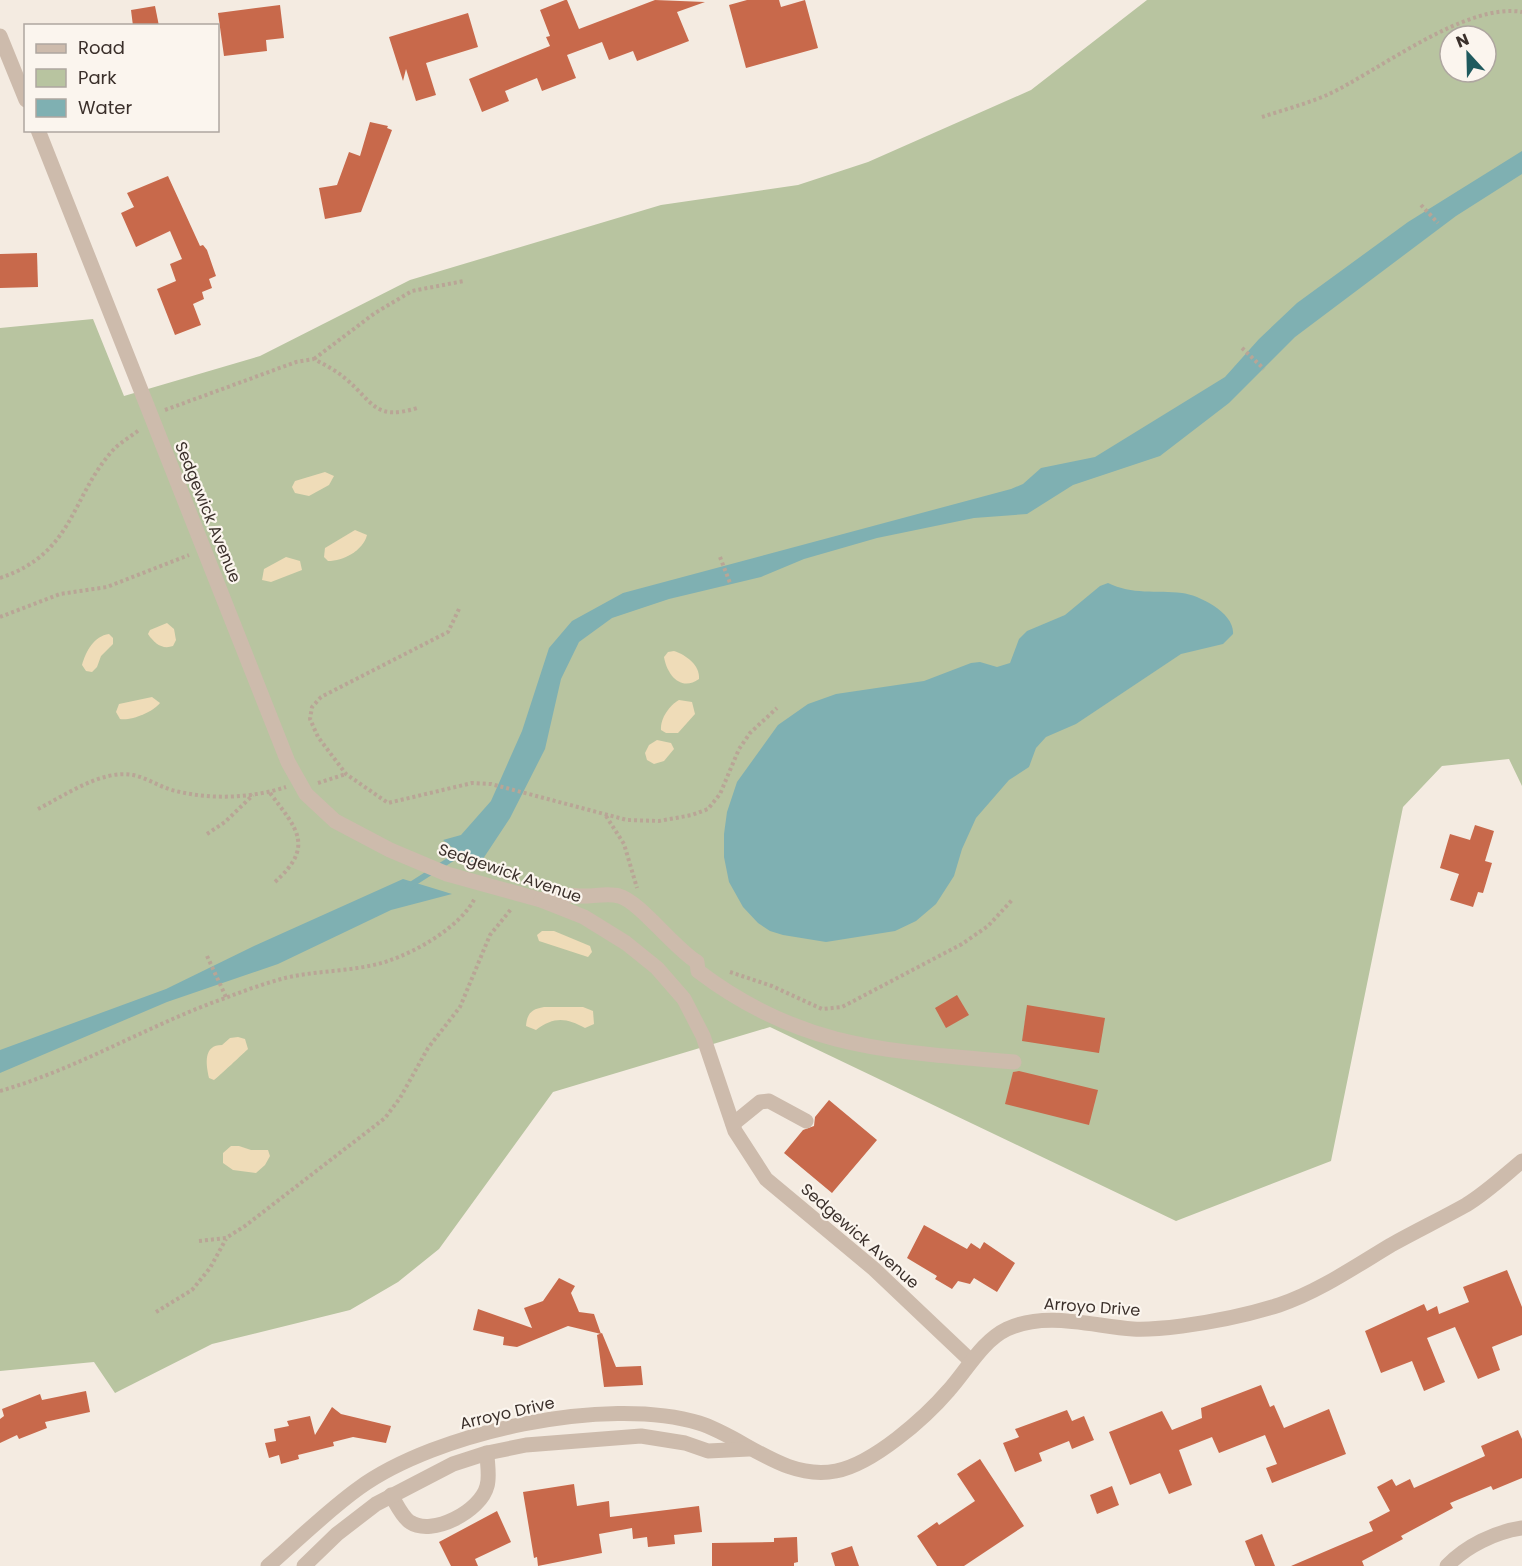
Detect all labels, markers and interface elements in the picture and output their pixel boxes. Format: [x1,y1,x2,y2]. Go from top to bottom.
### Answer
legend [24,24,219,132]
north arrow [1438,24,1498,84]
text: N [1453,28,1472,53]
text: Road [78,35,125,60]
text: Park [78,65,117,90]
text: Water [78,95,132,120]
street label: Sedgewick Avenue [169,438,247,586]
street label: Sedgewick Avenue [435,838,585,908]
street label: Sedgewick Avenue [796,1178,924,1294]
street label: Arroyo Drive [1043,1292,1141,1322]
street label: Arroyo Drive [457,1391,557,1435]

